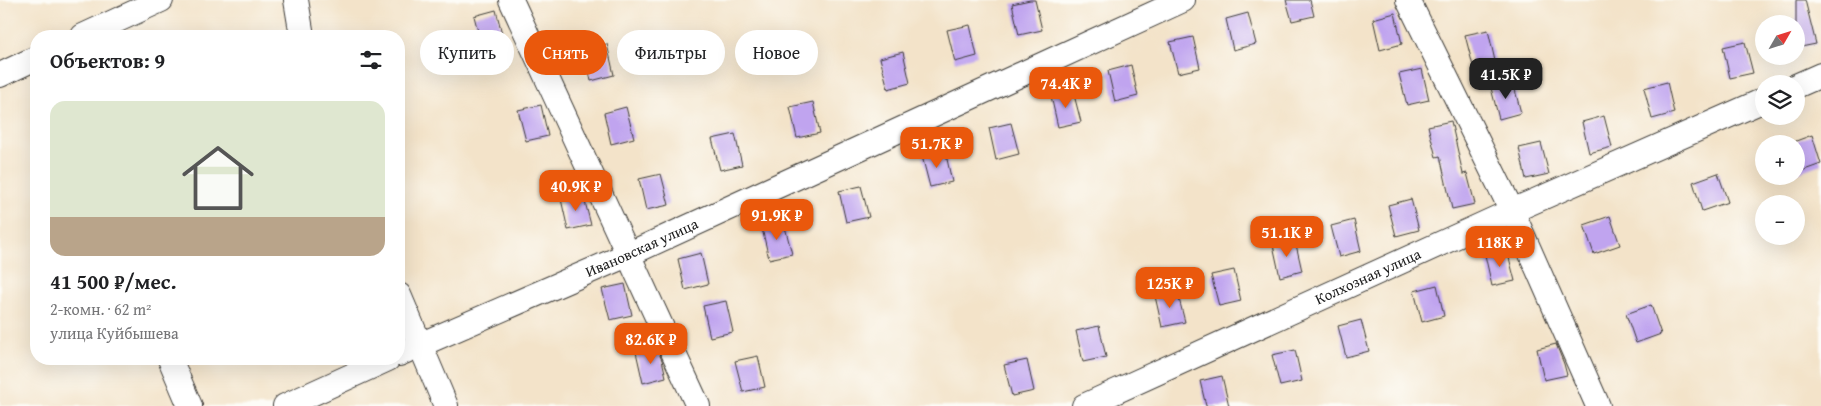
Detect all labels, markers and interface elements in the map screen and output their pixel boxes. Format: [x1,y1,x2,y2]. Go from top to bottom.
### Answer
north arrow [1755,15,1805,65]
map controls [1755,15,1805,245]
chip: Купить [420,30,514,75]
chip: Снять [524,30,607,75]
chip: Фильтры [617,30,725,75]
chip: Новое [735,30,818,75]
text: Объектов: 9 [50,45,165,76]
icon: filters [357,46,385,74]
pin: 41.5K ₽ [1460,58,1552,100]
text: 41.5K ₽ [1480,62,1532,86]
pin: 74.4K ₽ [1020,66,1112,109]
text: 74.4K ₽ [1040,71,1092,95]
button: layers [1755,75,1805,125]
pin: 51.7K ₽ [891,126,983,169]
text: 51.7K ₽ [911,131,963,155]
icon: home [173,133,263,223]
button: + [1755,135,1805,185]
pin: 40.9K ₽ [530,170,622,212]
text: 40.9K ₽ [550,174,602,198]
button: − [1755,195,1805,245]
pin: 91.9K ₽ [731,198,823,241]
text: 91.9K ₽ [751,203,803,227]
street label: Ивановская улица [582,212,702,282]
pin: 51.1K ₽ [1241,216,1333,258]
text: 51.1K ₽ [1261,220,1313,244]
pin: 118K ₽ [1459,226,1541,268]
text: 118K ₽ [1477,230,1523,254]
street label: Колхозная улица [1311,243,1425,309]
text: 41 500 ₽/мес. [50,266,176,297]
pin: 125K ₽ [1129,266,1211,309]
text: 125K ₽ [1147,271,1193,295]
text: 2-комн. · 62 m² [50,297,151,321]
text: улица Куйбышева [50,321,179,345]
pin: 82.6K ₽ [605,322,697,365]
text: 82.6K ₽ [625,327,677,351]

